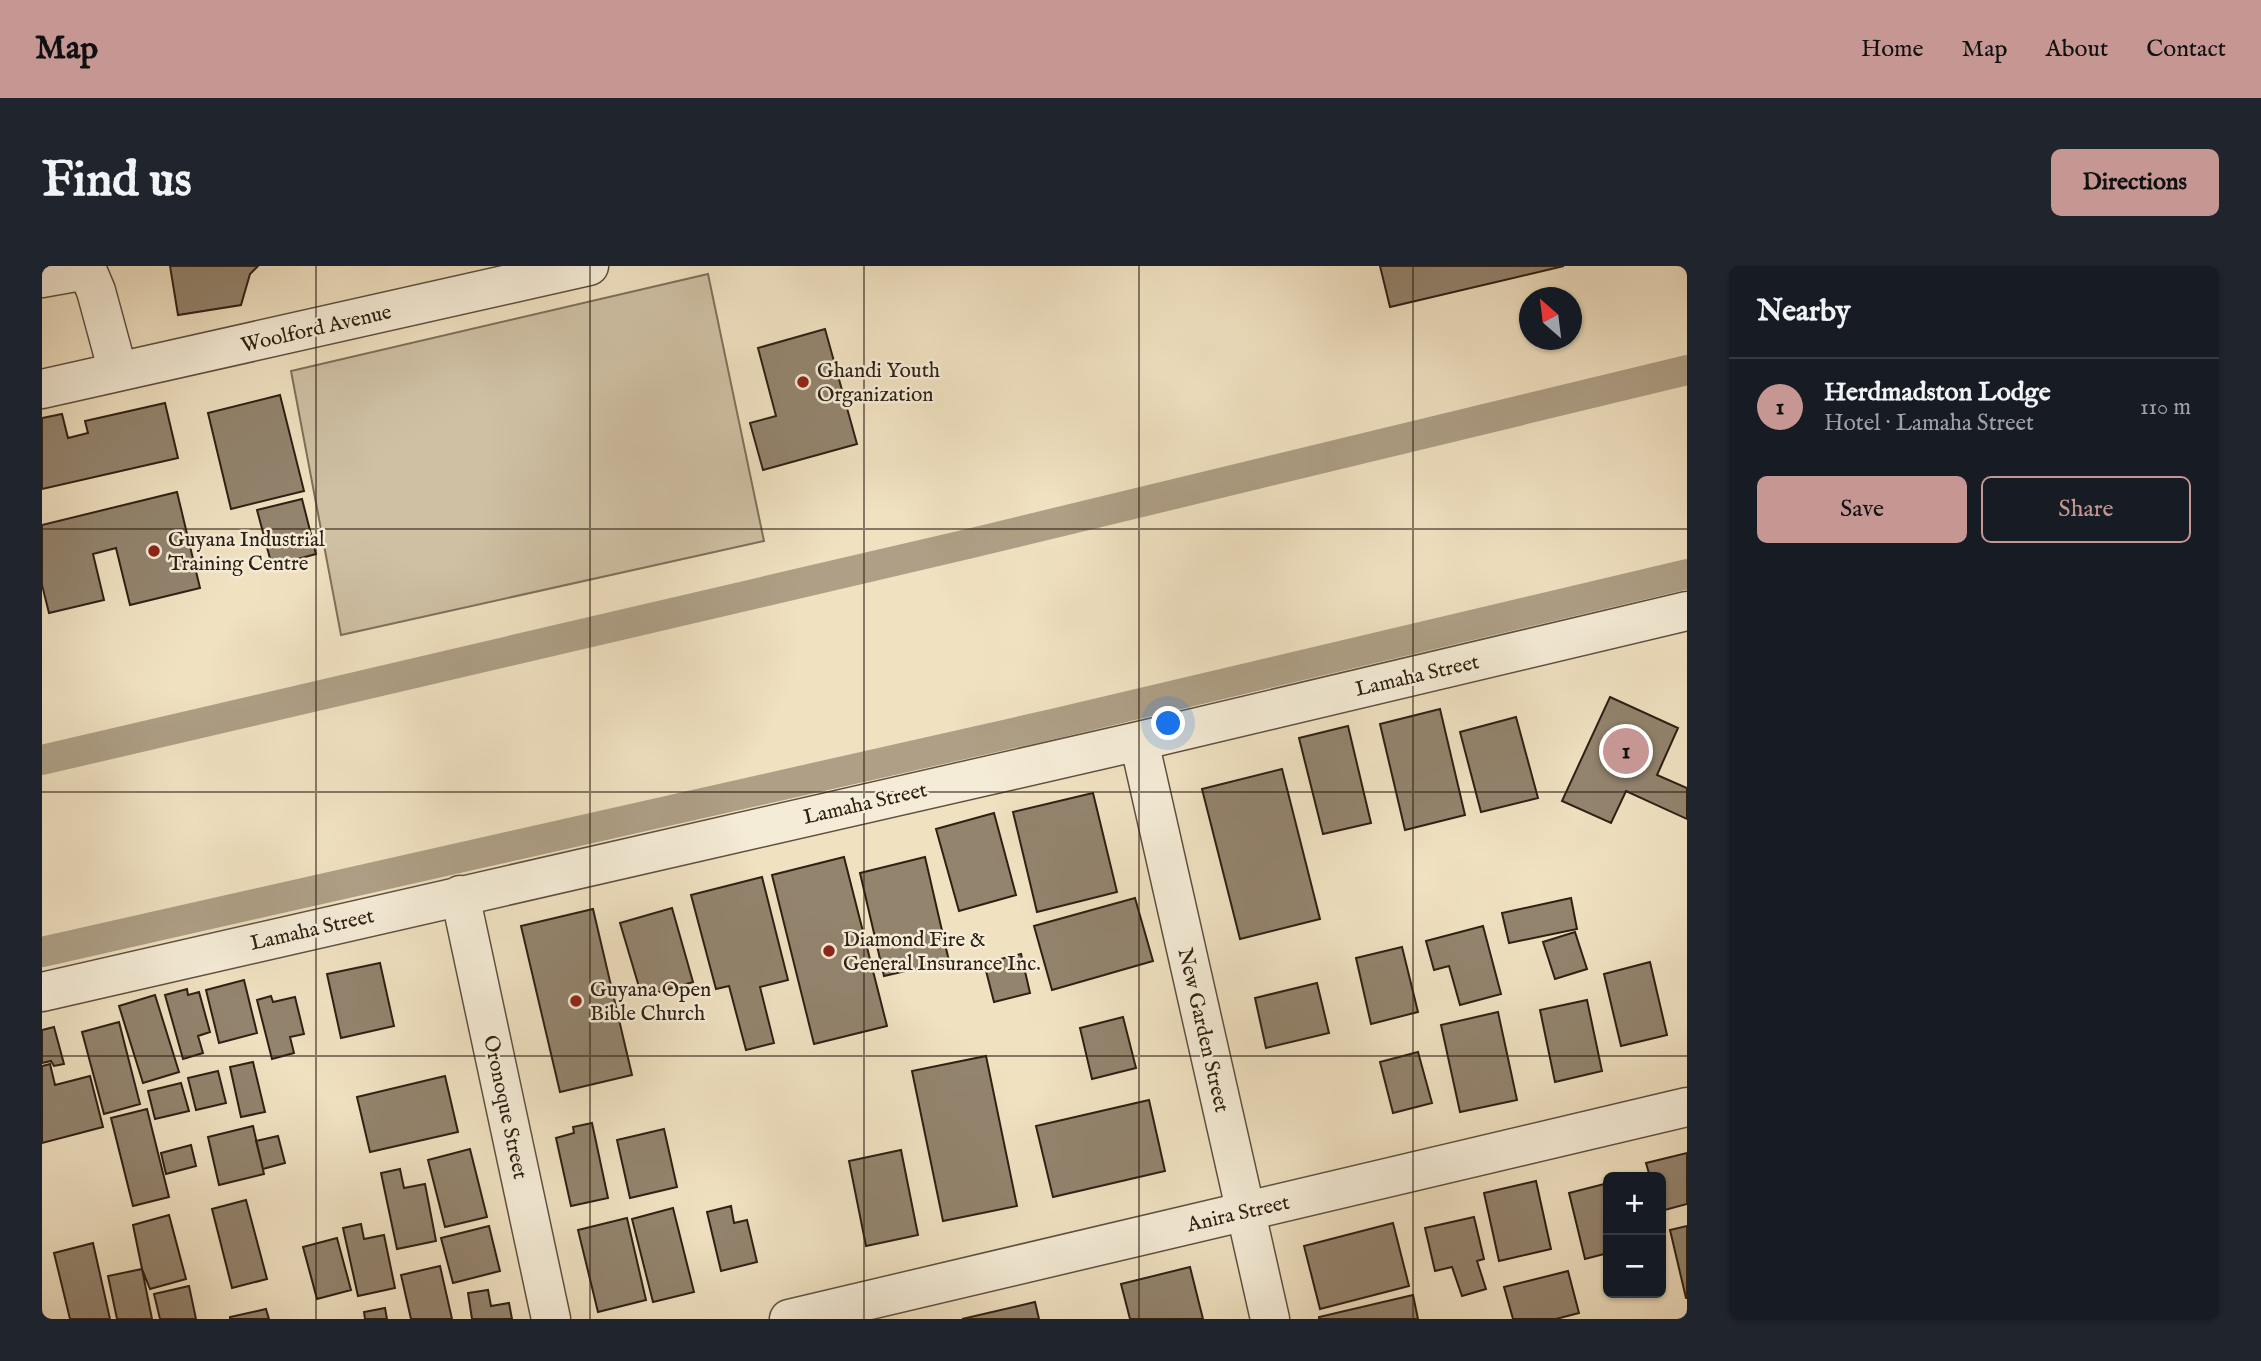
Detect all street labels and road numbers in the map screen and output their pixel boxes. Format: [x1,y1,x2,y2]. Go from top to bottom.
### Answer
street label: Woolford Avenue [238,299,395,360]
street label: Lamaha Street [1353,649,1482,704]
street label: Lamaha Street [801,777,930,832]
street label: Lamaha Street [248,903,377,958]
street label: New Garden Street [1171,946,1235,1115]
street label: Oronoque Street [476,1033,533,1182]
street label: Anira Street [1183,1190,1292,1240]

